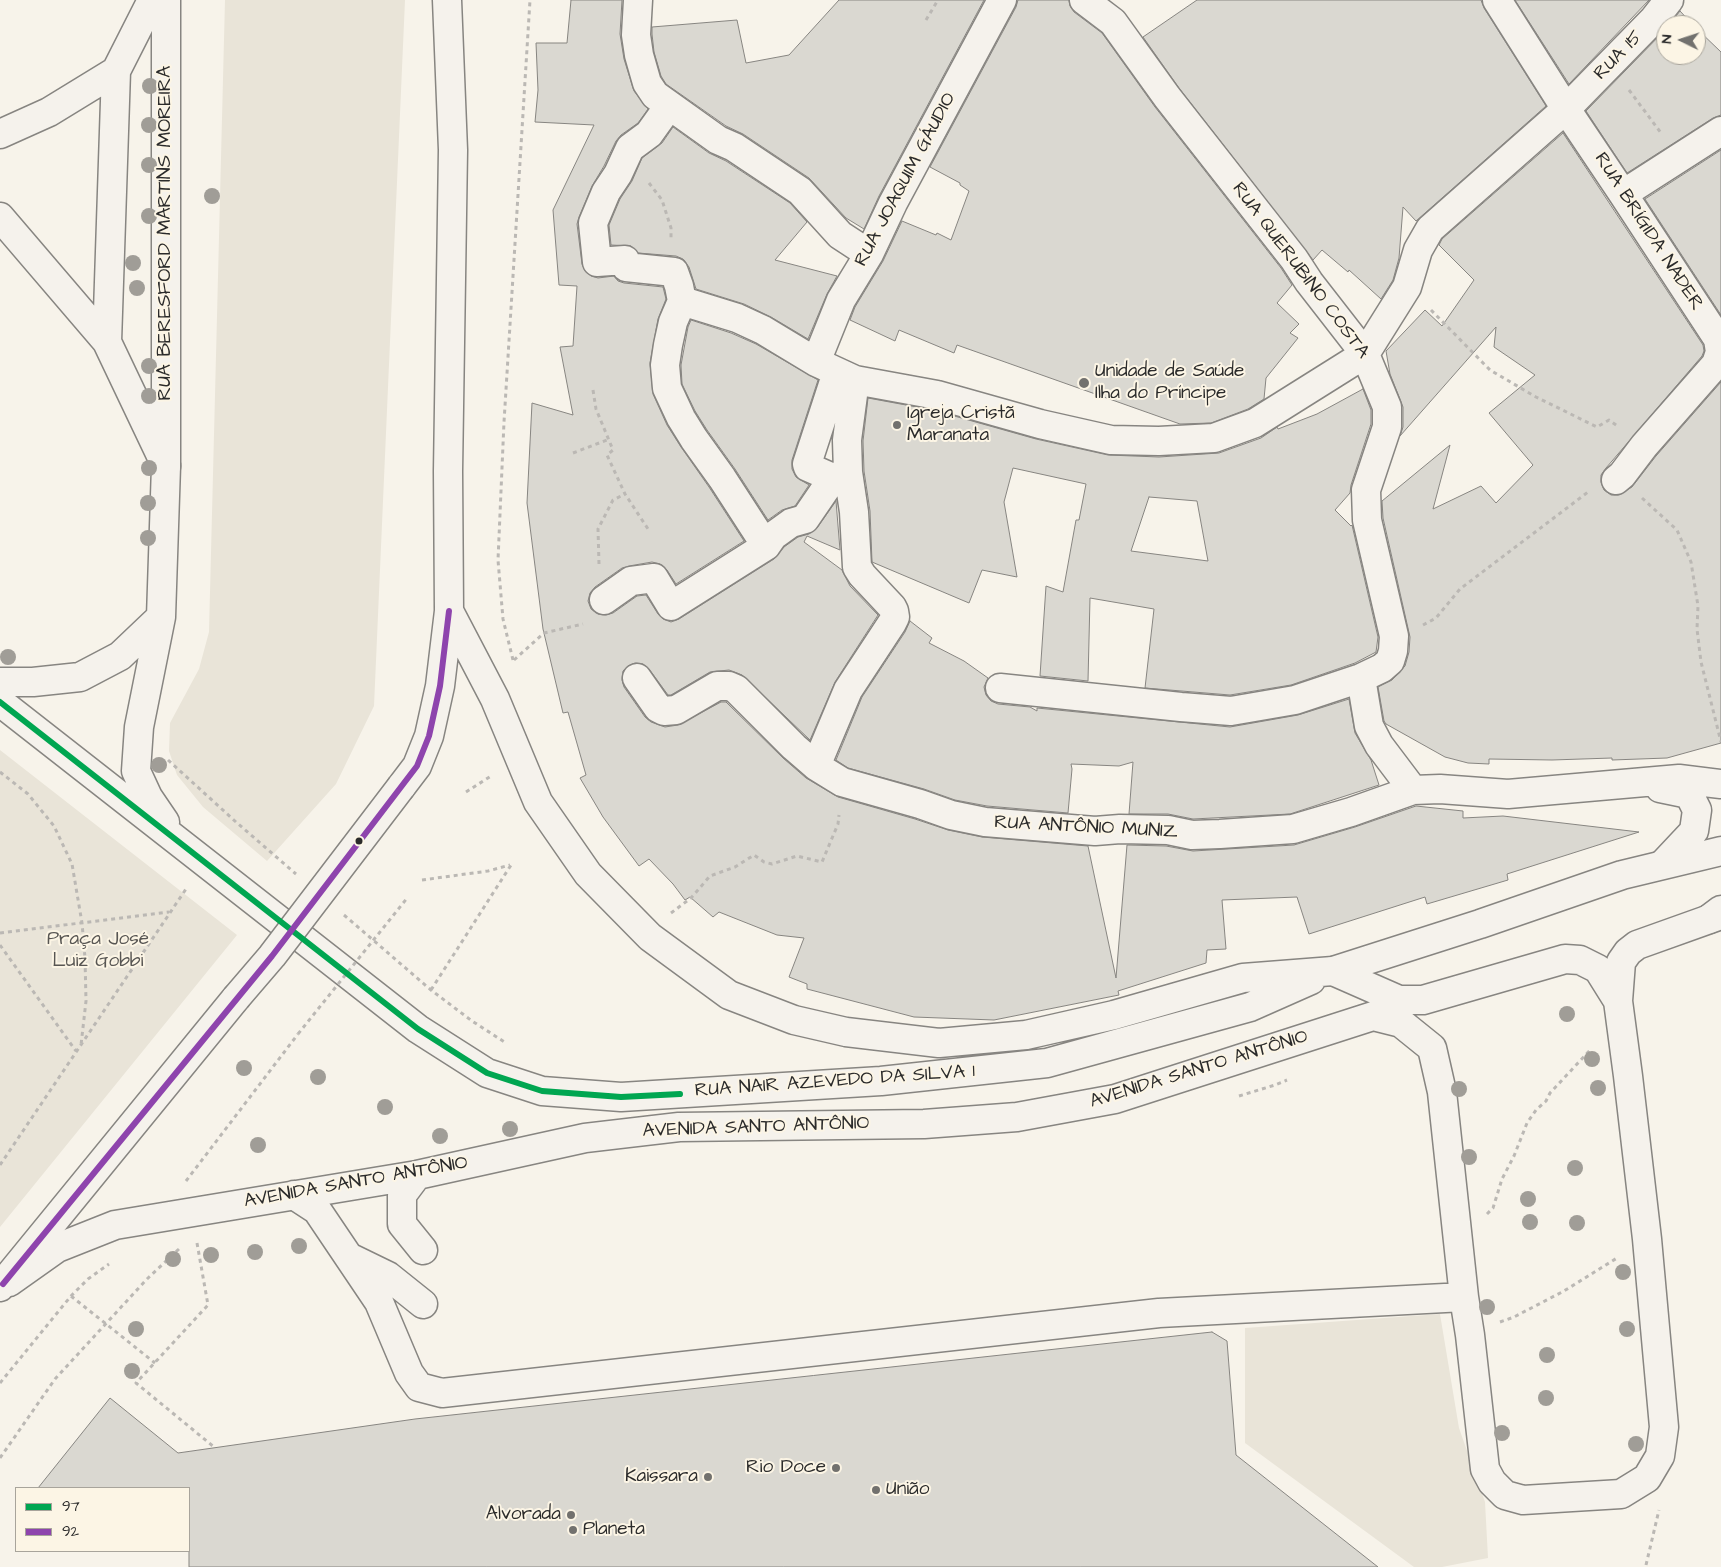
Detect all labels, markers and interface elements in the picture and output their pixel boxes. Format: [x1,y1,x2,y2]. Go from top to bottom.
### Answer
north arrow [1656,15,1706,65]
street label: RUA 15 [1590,27,1648,85]
text: N [1657,34,1677,44]
street label: RUA BERESFORD MARTINS MOREIRA [155,66,177,400]
street label: RUA JOAQUIM GÁUDIO [851,89,961,271]
street label: RUA BRÍGIDA NADER [1589,149,1707,315]
street label: RUA QUERUBINO COSTA [1226,178,1374,364]
place label: Unidade de Saúde Ilha do Príncipe [1095,361,1244,405]
marker: Unidade de Saúde Ilha do Príncipe [1077,376,1091,390]
place label: Igreja Cristã Maranata [907,403,1015,447]
marker: Igreja Cristã Maranata [891,419,903,431]
street label: RUA ANTÔNIO MUNIZ [994,812,1178,844]
unlabelled marker [354,836,364,846]
park label: Praça José Luiz Gobbi [47,929,149,973]
street label: AVENIDA SANTO ANTÔNIO [1087,1026,1311,1114]
street label: RUA NAIR AZEVEDO DA SILVA 1 [694,1061,976,1103]
street label: AVENIDA SANTO ANTÔNIO [642,1113,870,1143]
street label: AVENIDA SANTO ANTÔNIO [242,1152,470,1214]
place label: Rio Doce [746,1457,826,1479]
marker: Rio Doce [830,1462,842,1474]
place label: Kaissara [625,1466,698,1488]
marker: Kaissara [702,1471,714,1483]
place label: União [886,1479,929,1501]
marker: União [870,1484,882,1496]
legend [15,1487,190,1552]
text: 97 [62,1496,80,1517]
place label: Alvorada [486,1504,561,1526]
marker: Alvorada [565,1509,577,1521]
place label: Planeta [583,1519,645,1541]
text: 92 [62,1521,79,1542]
marker: Planeta [567,1524,579,1536]

